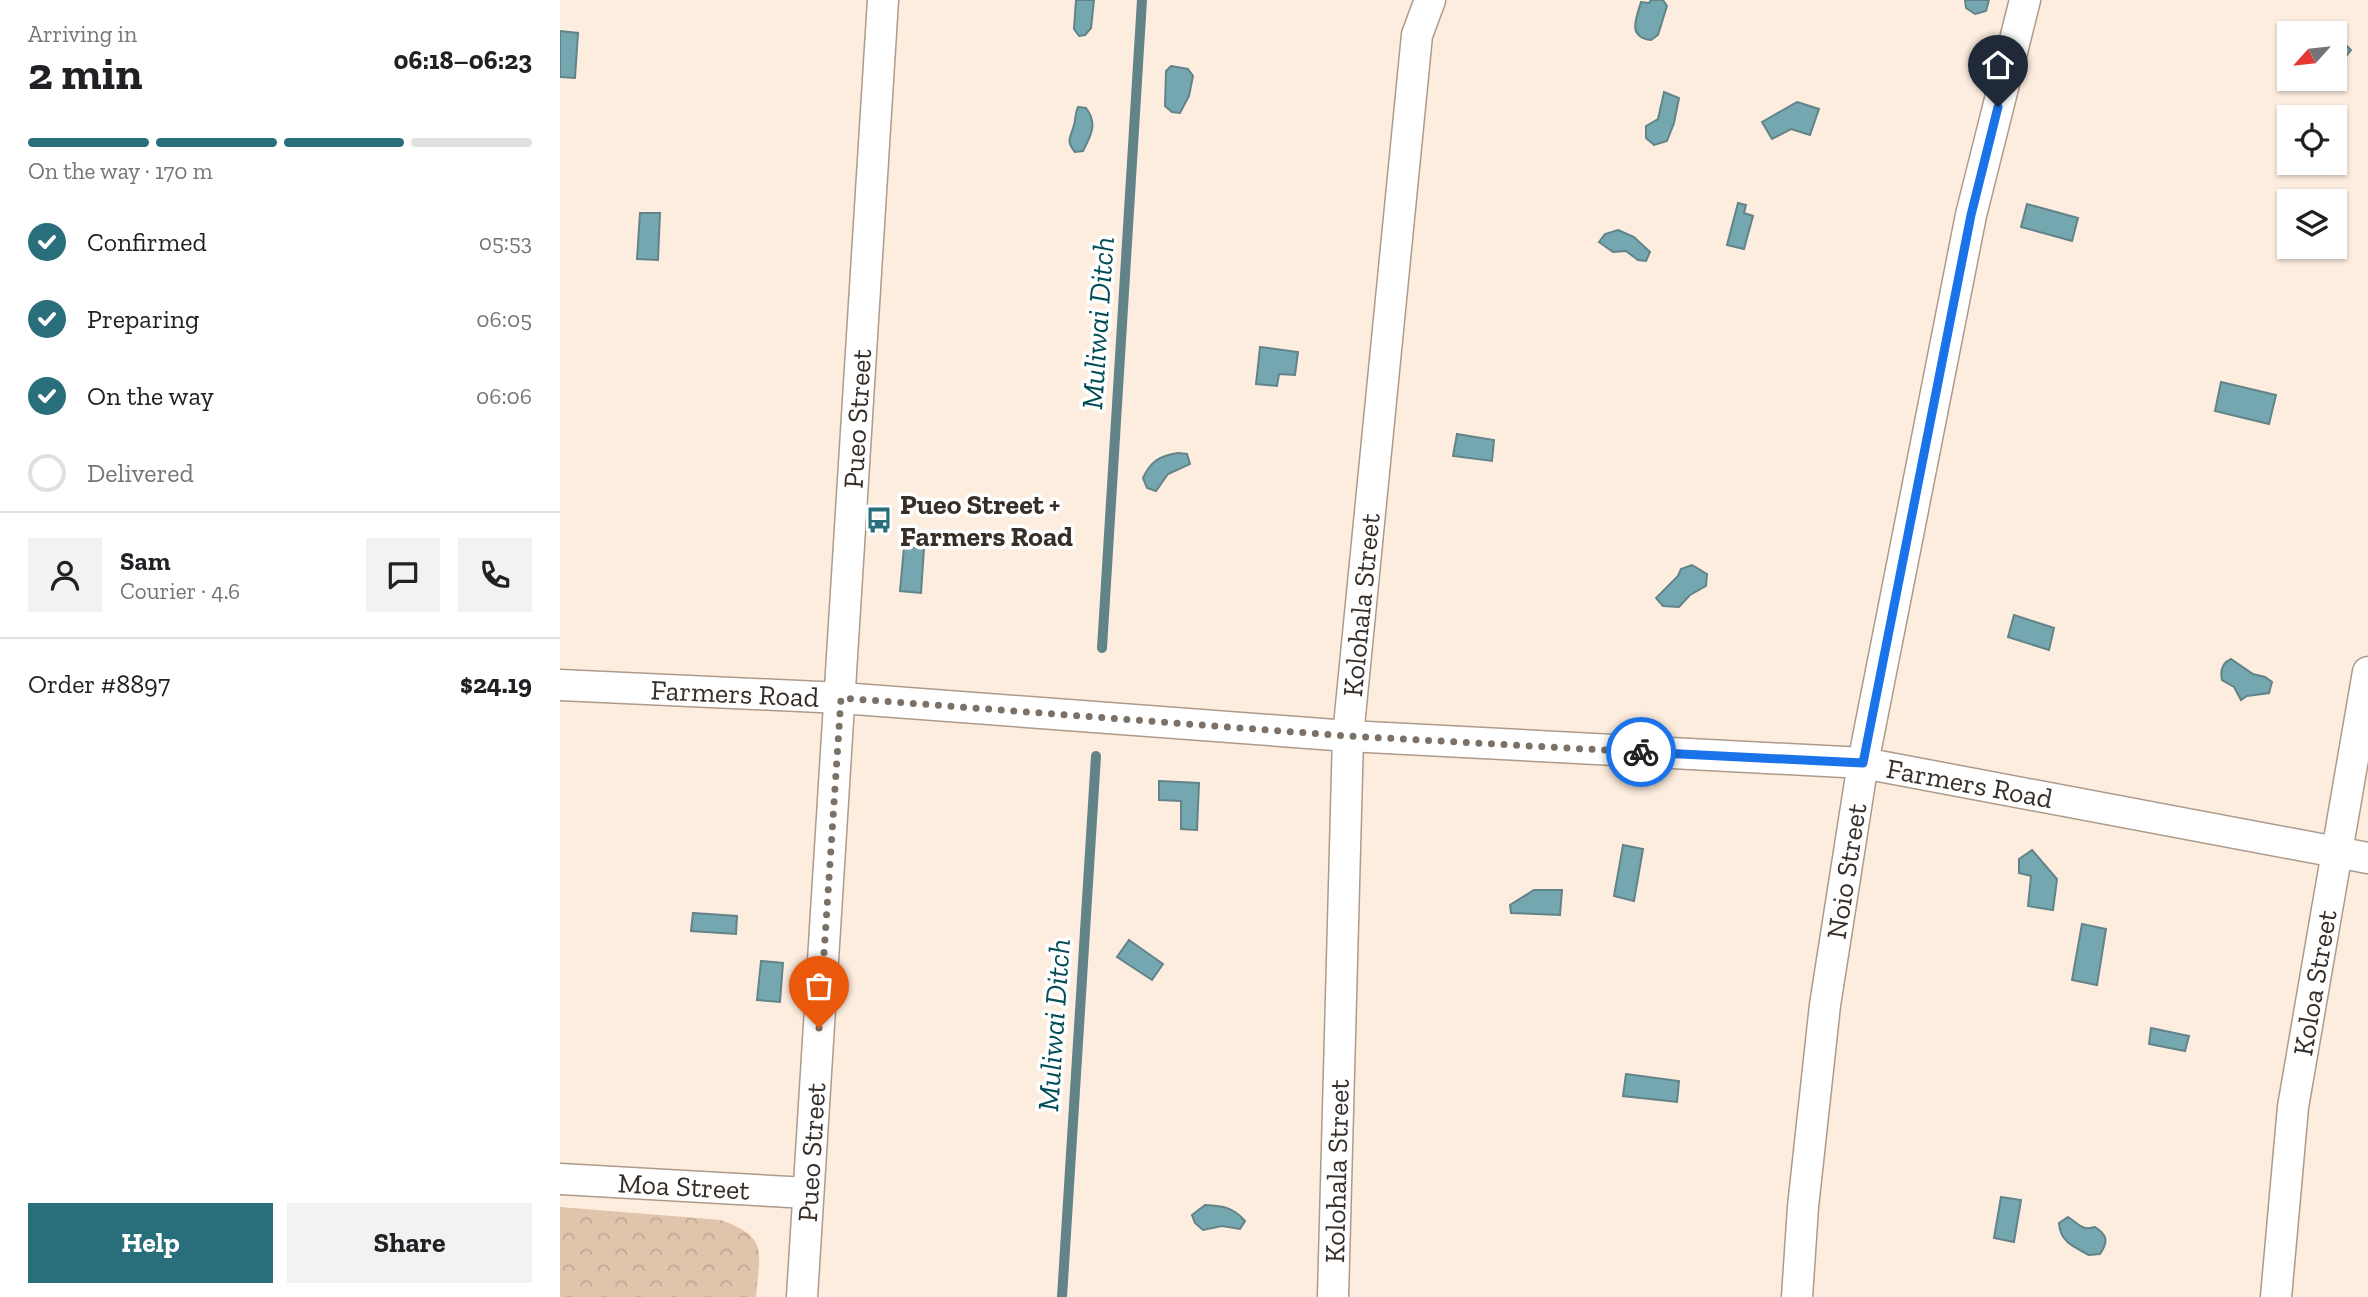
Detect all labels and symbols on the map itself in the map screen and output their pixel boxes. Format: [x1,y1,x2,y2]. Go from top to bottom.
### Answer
north arrow [2277,21,2347,91]
pin [1968,35,2028,107]
water label: Muliwai Ditch [1074,235,1122,411]
street label: Pueo Street [837,347,878,489]
place label: Pueo Street + Farmers Road [900,488,1073,553]
bus stop icon: Pueo Street + Farmers Road [864,505,894,535]
street label: Kolohala Street [1336,511,1387,698]
street label: Farmers Road [650,673,820,714]
courier [1606,717,1676,787]
street label: Farmers Road [1884,752,2055,815]
street label: Noio Street [1820,800,1874,941]
street label: Koloa Street [2286,907,2344,1058]
water label: Muliwai Ditch [1030,937,1078,1113]
pin [789,956,849,1028]
street label: Kolohala Street [1318,1078,1356,1263]
street label: Pueo Street [791,1081,832,1223]
street label: Moa Street [617,1166,751,1207]

